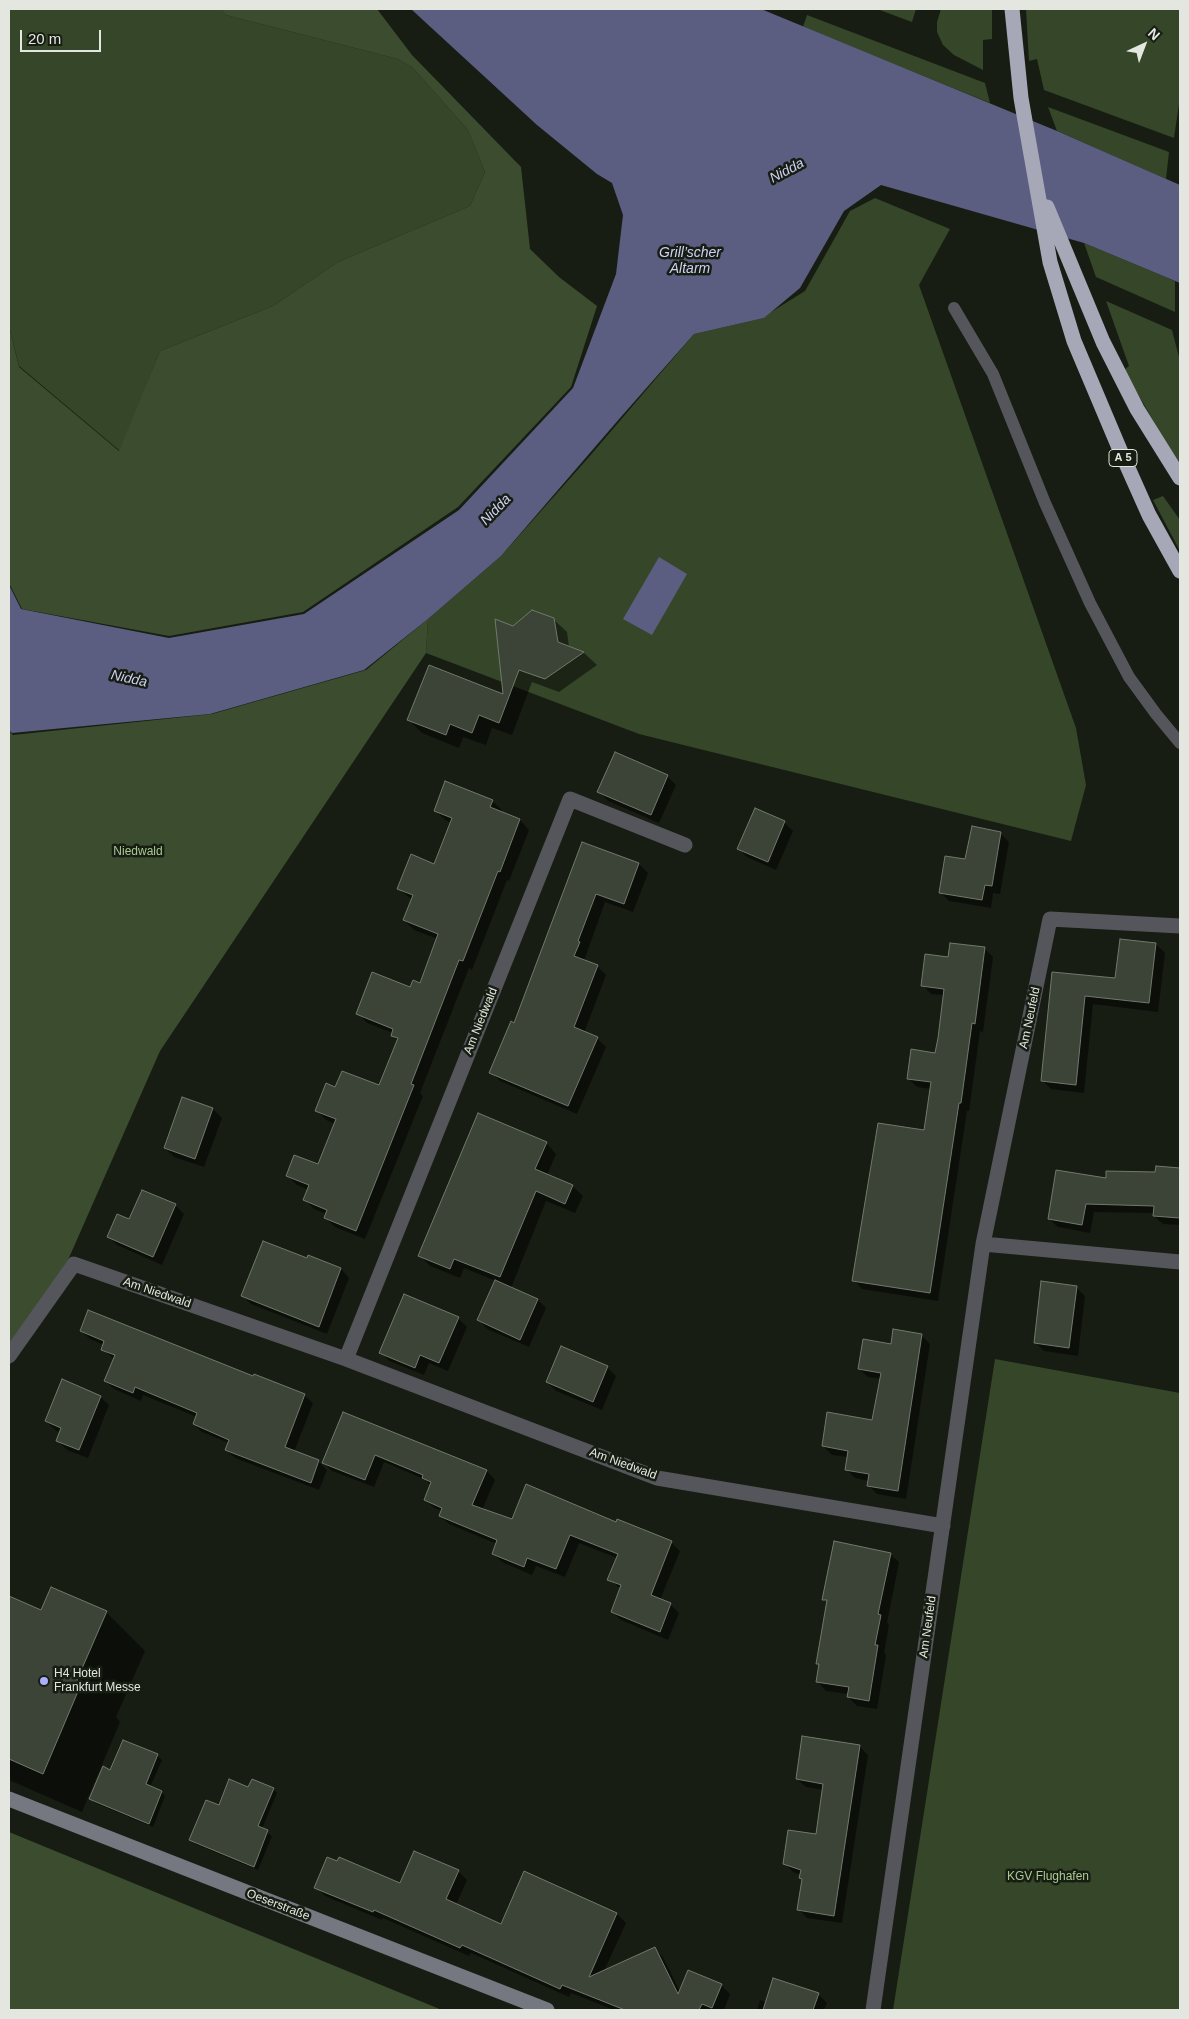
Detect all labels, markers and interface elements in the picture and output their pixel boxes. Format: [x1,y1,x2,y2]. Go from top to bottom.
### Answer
scale bar [22,20,104,52]
north arrow [1119,20,1169,70]
text: N [1145,25,1163,43]
text: 20 m [28,30,61,47]
water label: Nidda [767,155,807,187]
water label: Grill’scher Altarm [659,245,721,278]
road number: A 5 [1109,449,1137,466]
water label: Nidda [477,491,515,529]
water label: Nidda [109,667,149,691]
park label: Niedwald [113,845,163,859]
street label: Am Niedwald [461,986,501,1056]
street label: Am Neufeld [1016,986,1044,1050]
street label: Am Niedwald [121,1275,193,1311]
street label: Am Niedwald [587,1445,659,1483]
street label: Am Neufeld [917,1595,939,1659]
place label: H4 Hotel Frankfurt Messe [54,1667,141,1695]
marker: H4 Hotel Frankfurt Messe [38,1675,50,1687]
park label: KGV Flughafen [1007,1870,1089,1884]
street label: Oeserstraße [244,1886,312,1924]

